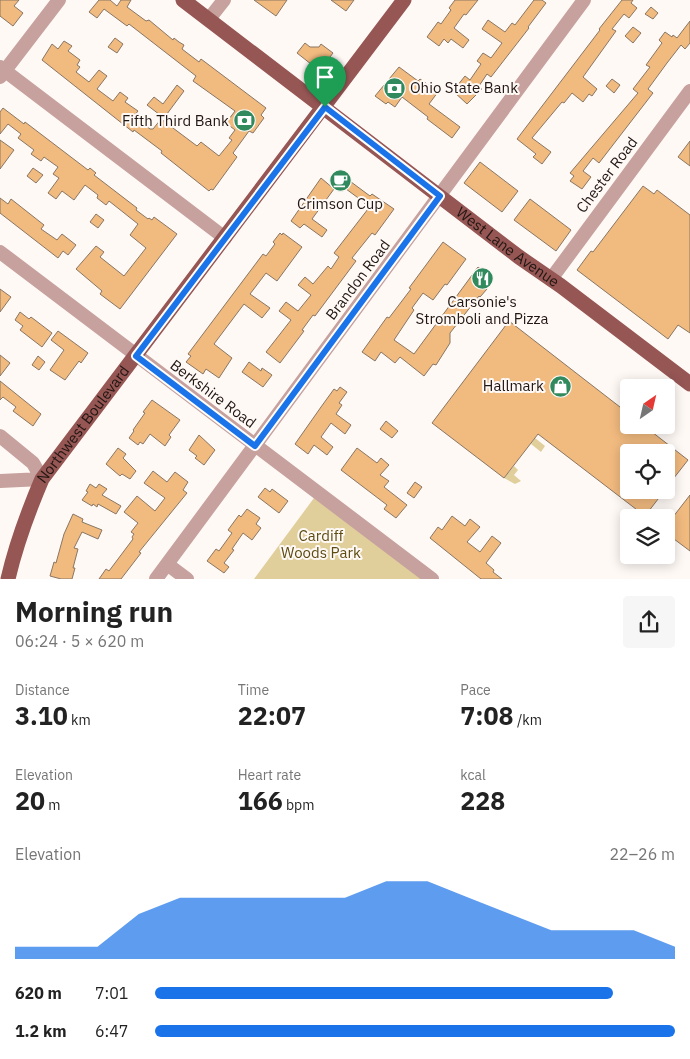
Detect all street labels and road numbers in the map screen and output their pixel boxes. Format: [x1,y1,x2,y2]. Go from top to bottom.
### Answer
street label: Chester Road [572,133,641,216]
street label: West Lane Avenue [453,202,563,291]
street label: Brandon Road [321,236,394,324]
street label: Berkshire Road [167,355,260,432]
street label: Northwest Boulevard [32,362,133,487]

